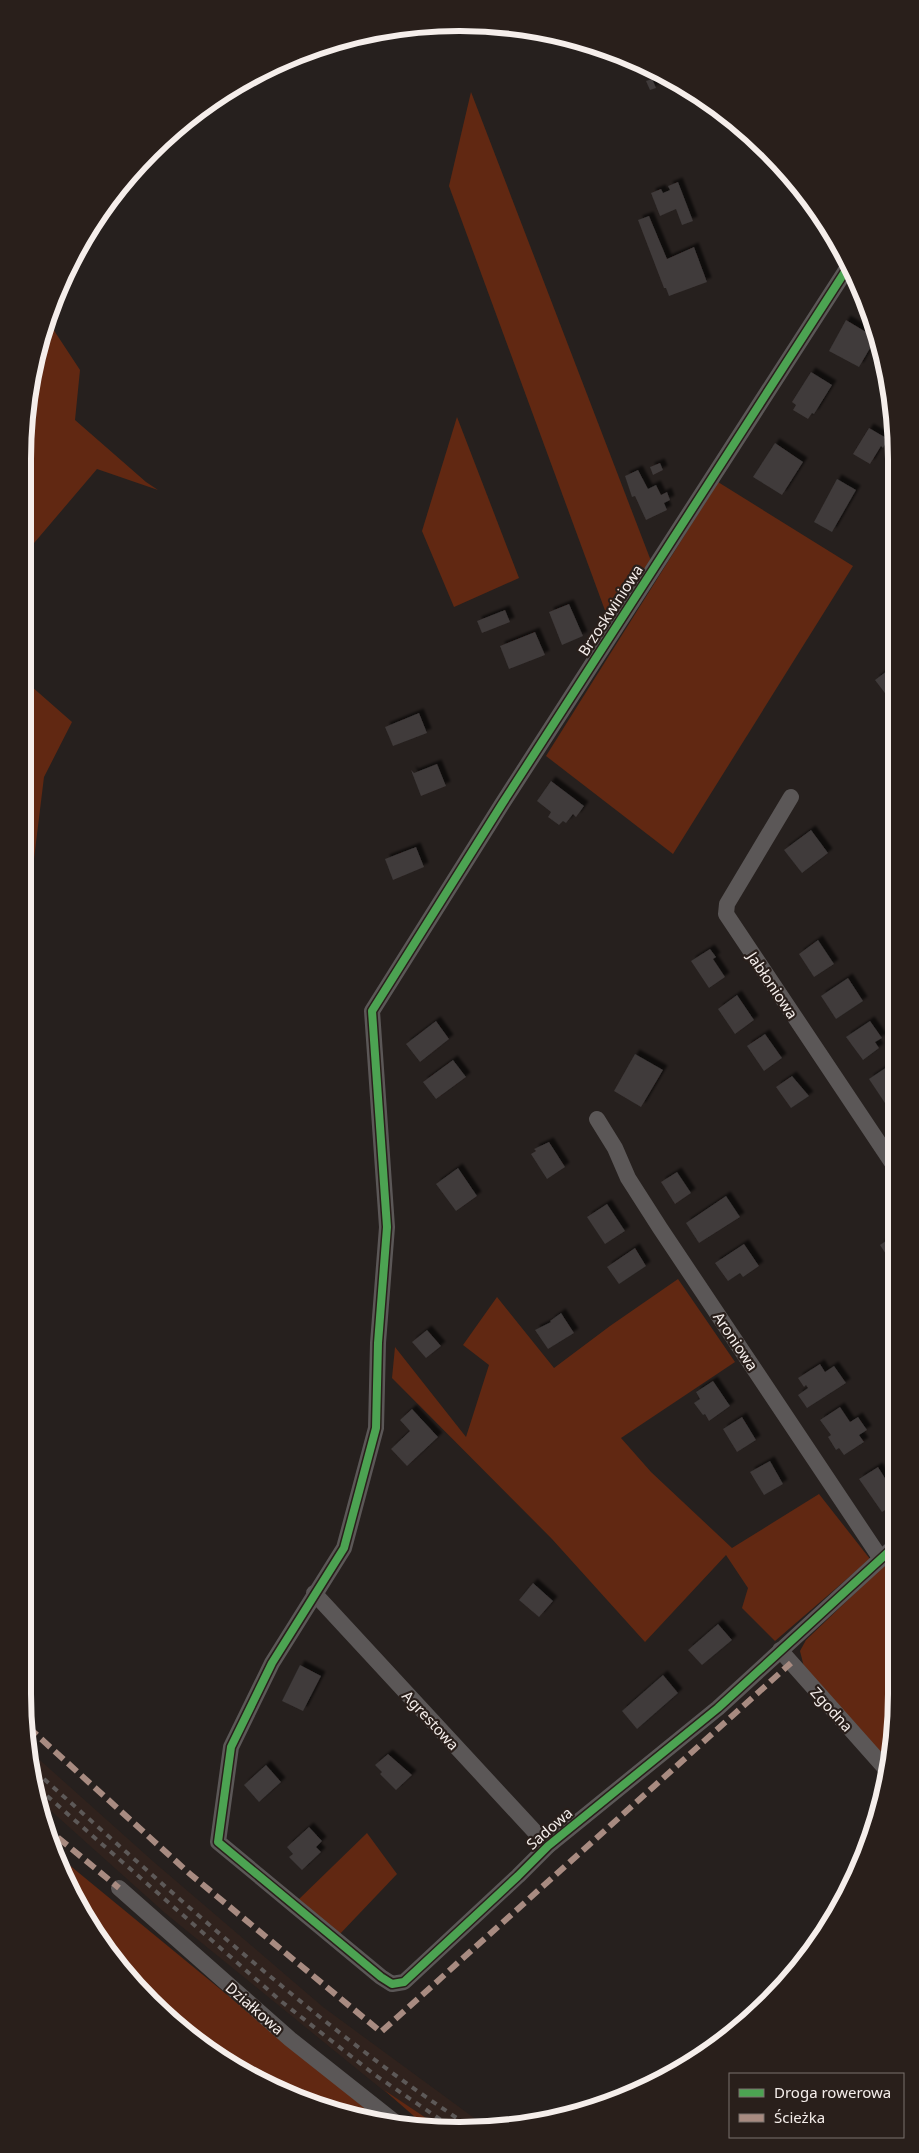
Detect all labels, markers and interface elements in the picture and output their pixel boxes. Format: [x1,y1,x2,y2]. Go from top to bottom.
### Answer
street label: Brzoskwiniowa [573,561,647,659]
street label: Jabłoniowa [742,946,803,1022]
street label: Aroniowa [709,1308,763,1374]
street label: Zgodna [807,1682,857,1736]
street label: Agrestowa [398,1686,464,1754]
street label: Sadowa [522,1802,576,1854]
street label: Działkowa [222,1977,288,2039]
legend [729,2073,904,2138]
text: Droga rowerowa [774,2082,891,2102]
text: Ścieżka [774,2107,825,2127]

